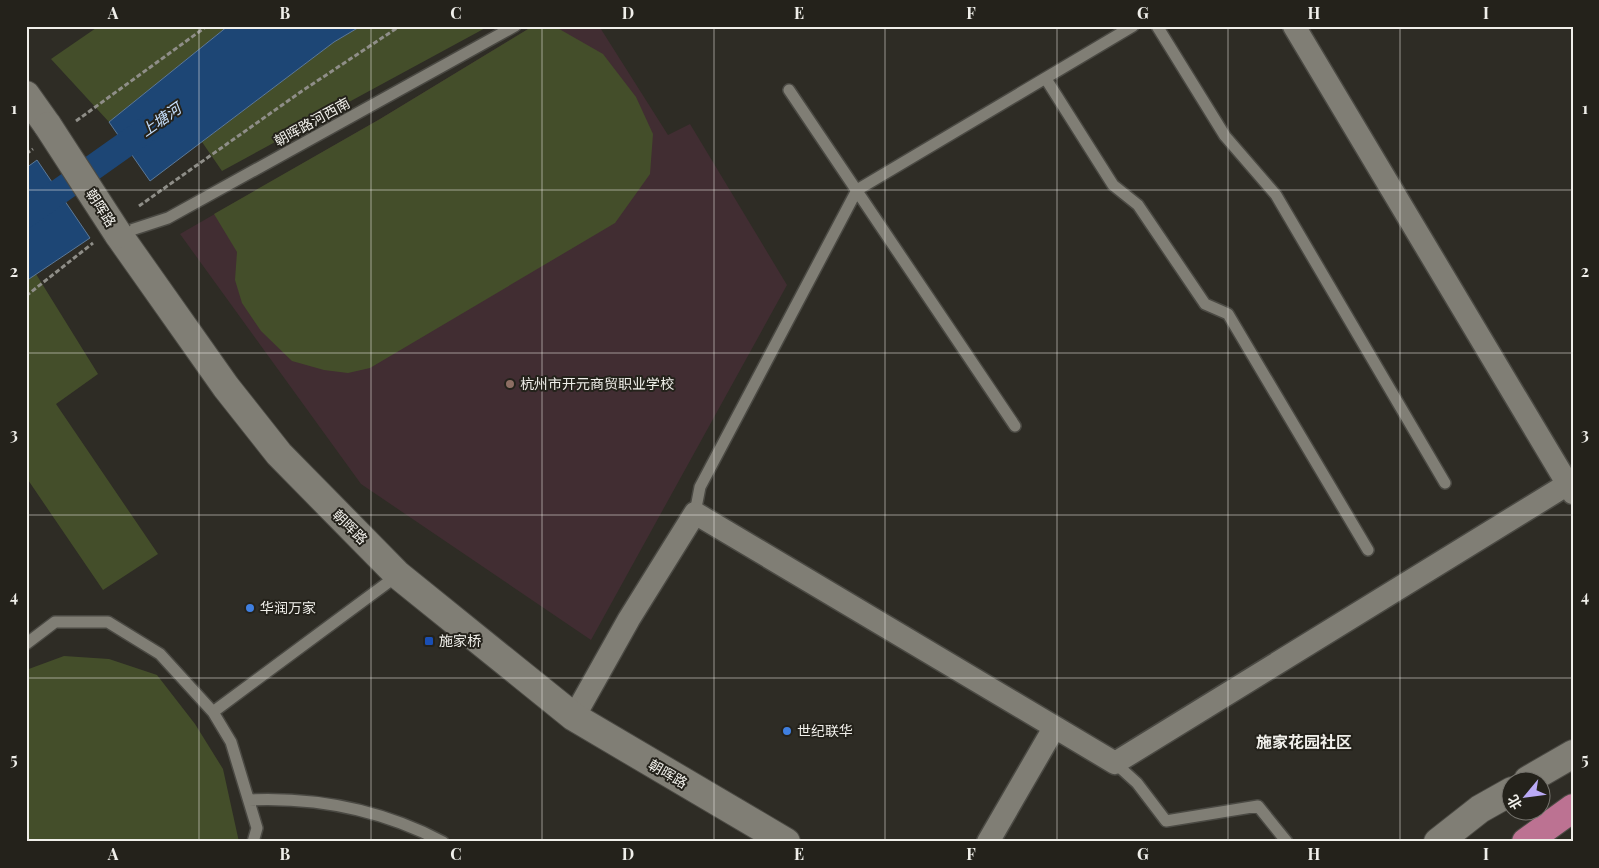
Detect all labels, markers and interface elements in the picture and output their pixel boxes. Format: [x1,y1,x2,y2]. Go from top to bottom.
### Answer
text: A [107,2,119,23]
text: B [280,2,291,23]
text: C [450,2,462,23]
text: D [622,2,634,23]
text: E [794,2,804,23]
text: F [966,2,976,23]
text: G [1137,2,1149,23]
text: H [1308,2,1321,23]
text: I [1483,2,1489,23]
street label: 朝晖路河西南 [270,93,353,150]
water label: 上塘河 [136,96,187,140]
text: 1 [11,97,17,118]
text: 1 [1582,97,1588,118]
street label: 朝晖路 [82,185,121,231]
text: 2 [10,260,18,281]
text: 2 [1581,260,1589,281]
place label: 杭州市开元商贸职业学校 [520,374,674,393]
marker: 杭州市开元商贸职业学校 [504,378,516,390]
text: 3 [10,423,18,444]
text: 3 [1581,423,1589,444]
street label: 朝晖路 [329,505,372,548]
text: 4 [10,585,18,606]
text: 4 [1581,585,1589,606]
place label: 华润万家 [260,598,316,617]
marker: 华润万家 [244,602,256,614]
place label: 施家桥 [439,631,481,650]
marker: 施家桥 [423,635,435,647]
place label: 世纪联华 [797,721,853,740]
marker: 世纪联华 [781,725,793,737]
district label: 施家花园社区 [1256,731,1352,752]
text: 5 [10,748,18,769]
text: 5 [1581,748,1589,769]
street label: 朝晖路 [645,755,691,792]
north arrow [1502,770,1552,820]
text: 北 [1502,792,1526,813]
text: A [107,843,119,864]
text: B [280,843,291,864]
text: C [450,843,462,864]
text: D [622,843,634,864]
text: E [794,843,804,864]
text: F [966,843,976,864]
text: G [1137,843,1149,864]
text: H [1308,843,1321,864]
text: I [1483,843,1489,864]

